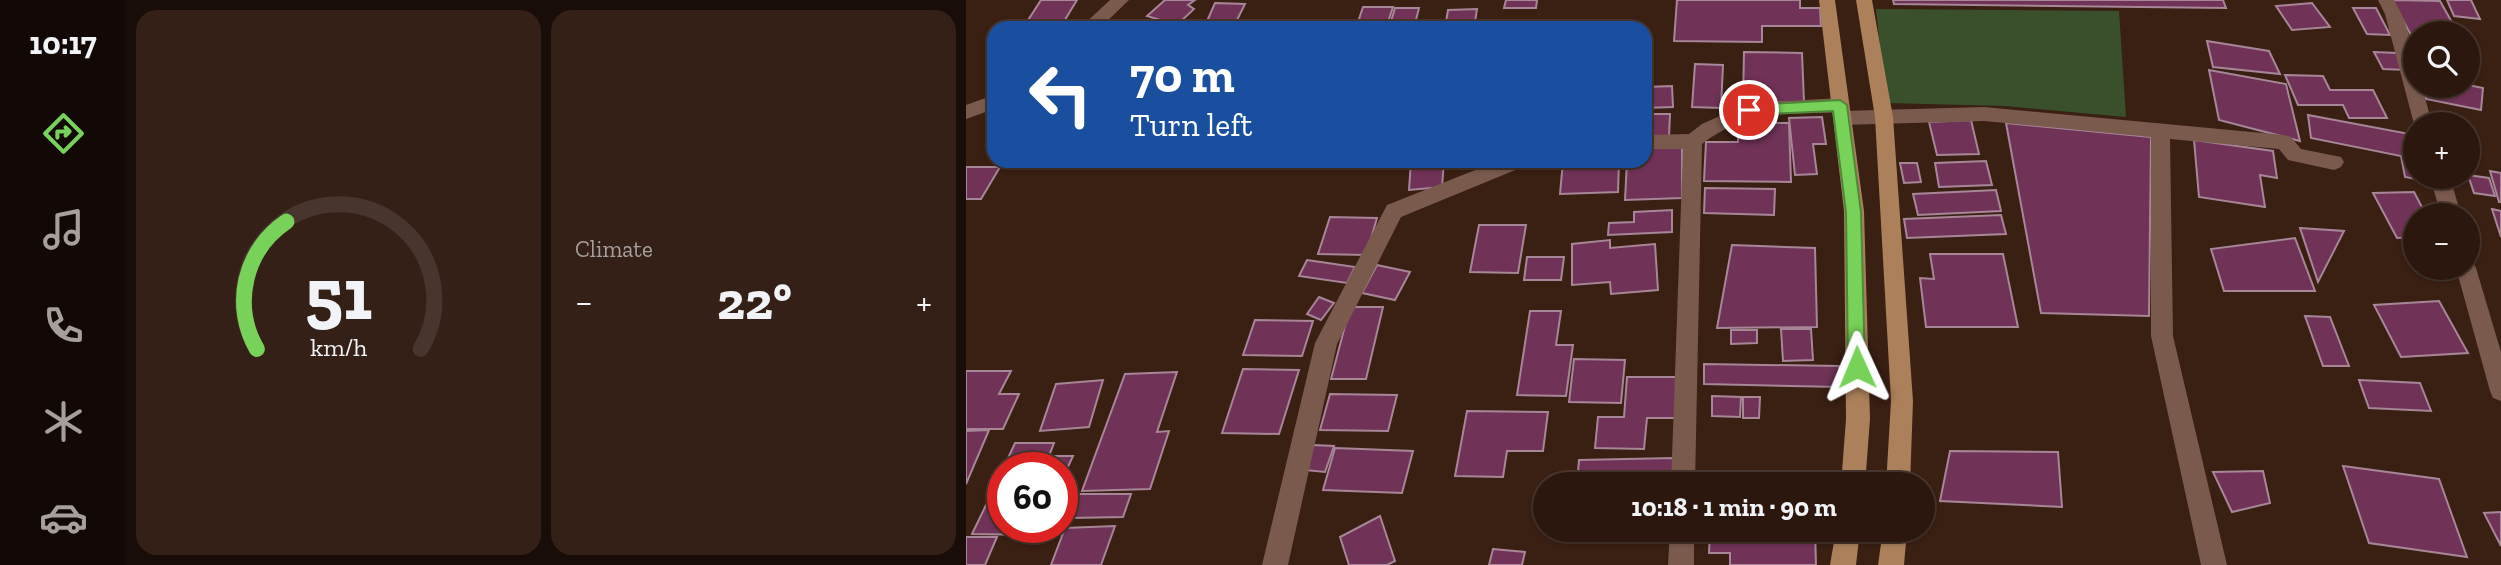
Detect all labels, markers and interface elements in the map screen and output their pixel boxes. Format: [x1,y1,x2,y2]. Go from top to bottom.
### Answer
map controls [2403,21,2480,280]
button: search [2403,21,2480,98]
text: 10:17 [29,24,97,62]
text: 70 m [1130,46,1235,105]
icon: left [1015,49,1106,140]
pin [1719,80,1779,140]
icon: arrive [1730,91,1768,129]
text: Turn left [1130,106,1252,144]
icon: directions [39,109,88,158]
button: + [2403,112,2480,189]
button: − [2403,203,2480,280]
icon: music [39,205,88,254]
text: Climate [575,235,653,263]
text: 51 [305,250,372,338]
text: 22° [717,270,792,332]
text: − [575,279,593,325]
text: + [916,279,932,325]
icon: phone [39,301,88,350]
position arrow [1820,330,1894,404]
text: km/h [310,331,367,361]
icon: climate [39,397,88,446]
speed limit sign: 60 [987,452,1078,543]
text: 10:18 · 1 min · 90 m [1631,491,1837,523]
icon: car [39,493,88,542]

